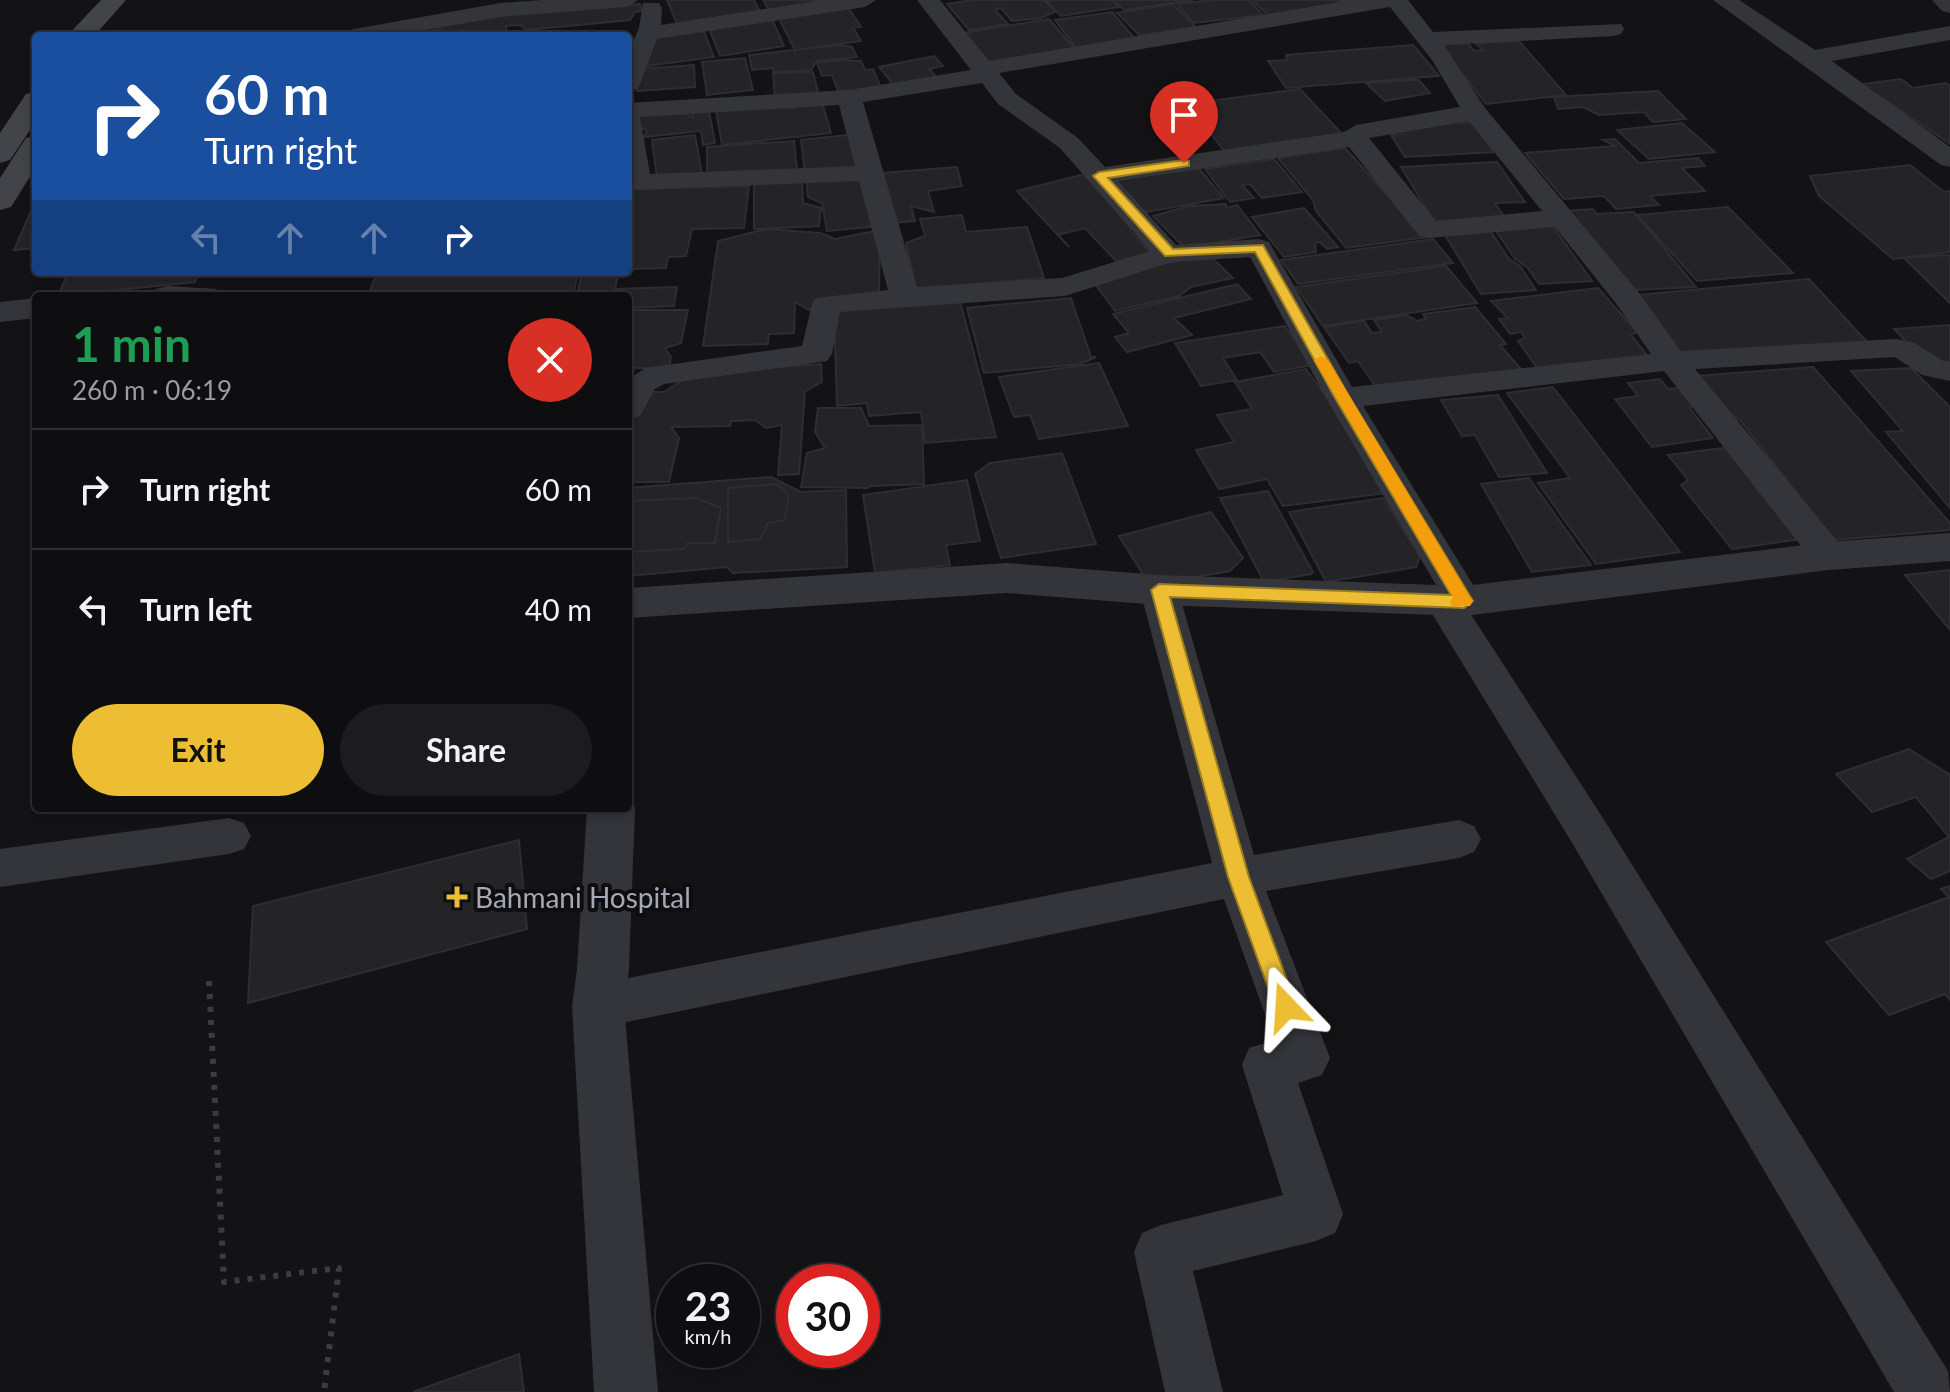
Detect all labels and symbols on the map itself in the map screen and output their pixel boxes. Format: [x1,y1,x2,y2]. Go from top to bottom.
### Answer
pin [1150,81,1218,163]
place label: Bahmani Hospital [475,880,691,914]
marker: Bahmani Hospital [446,886,468,908]
position arrow [1244,965,1328,1049]
speed limit sign: 30 [776,1264,880,1368]

